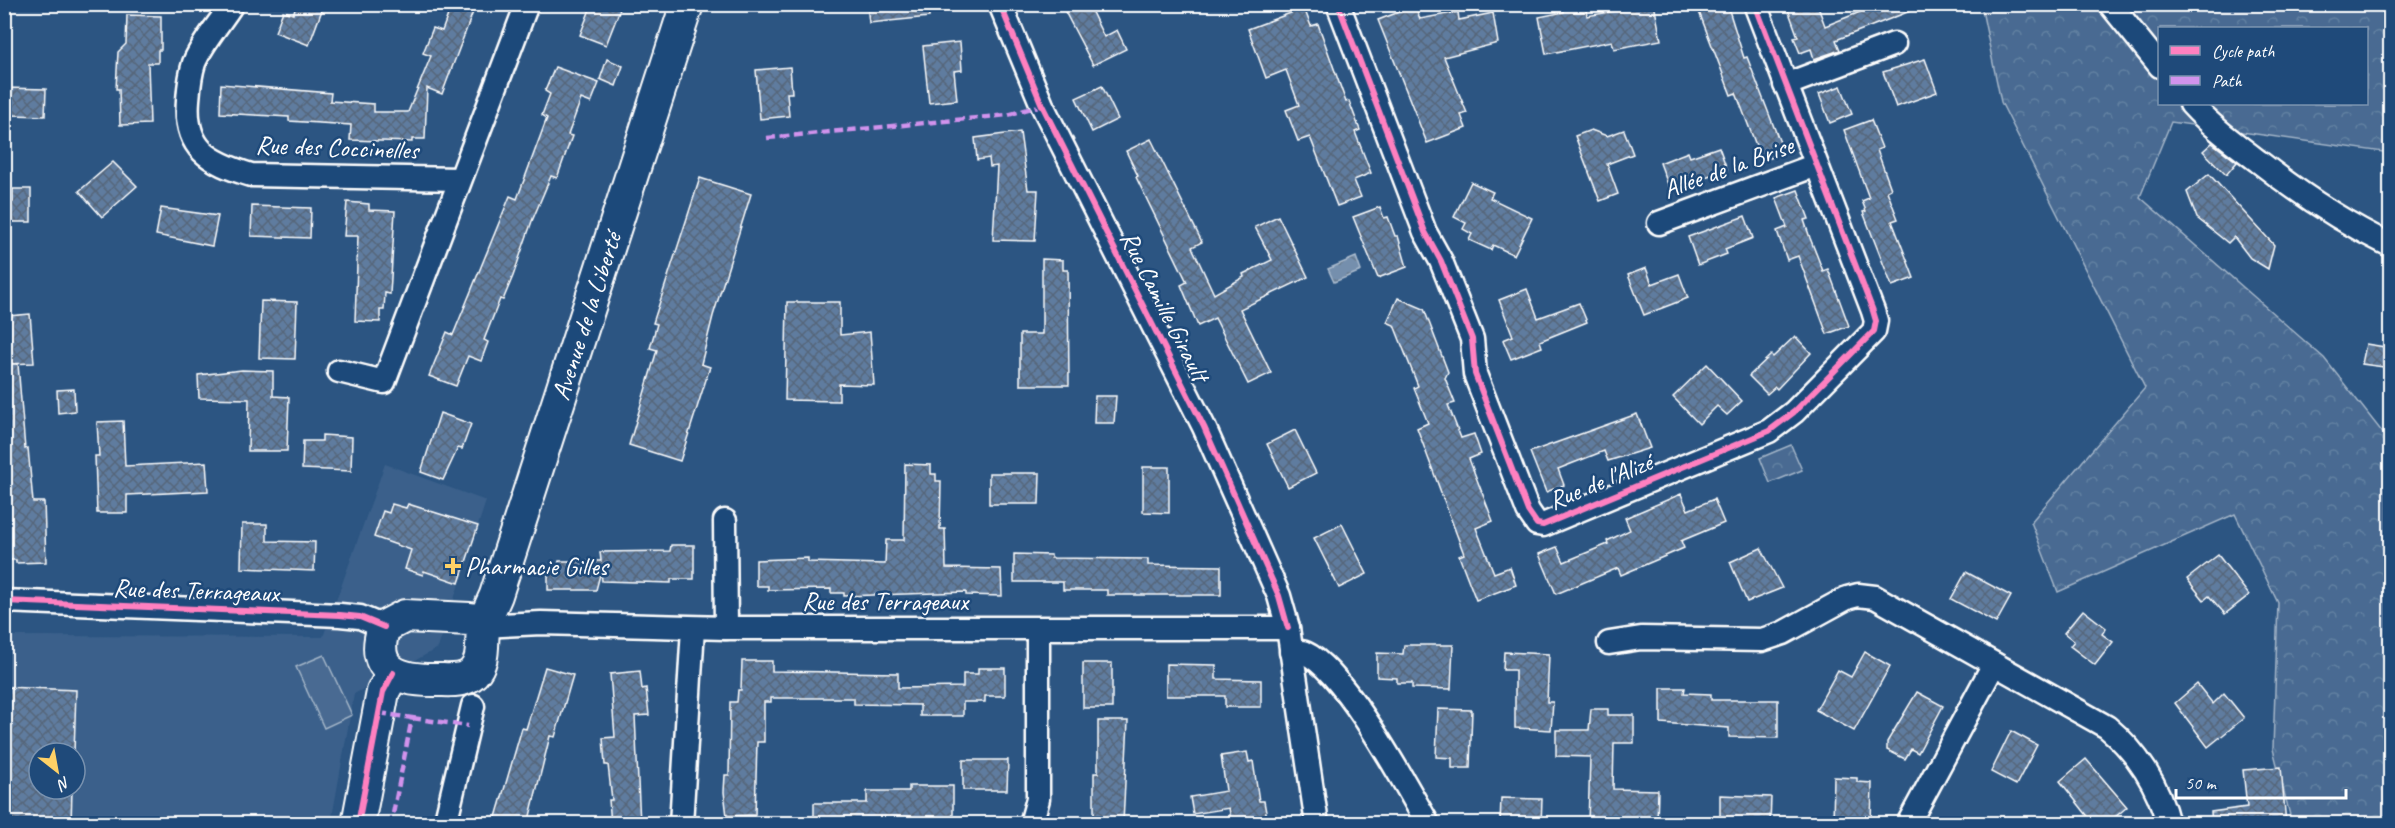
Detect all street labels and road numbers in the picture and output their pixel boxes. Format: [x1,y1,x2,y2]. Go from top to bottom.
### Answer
street label: Rue des Coccinelles [255,128,421,167]
street label: Allée de la Brise [1658,128,1799,206]
street label: Avenue de la Liberté [544,225,630,404]
street label: Rue Camille Girault [1113,225,1218,390]
street label: Rue de l'Alizé [1544,444,1660,517]
street label: Rue des Terrageaux [112,571,282,610]
street label: Rue des Terrageaux [802,585,970,618]

